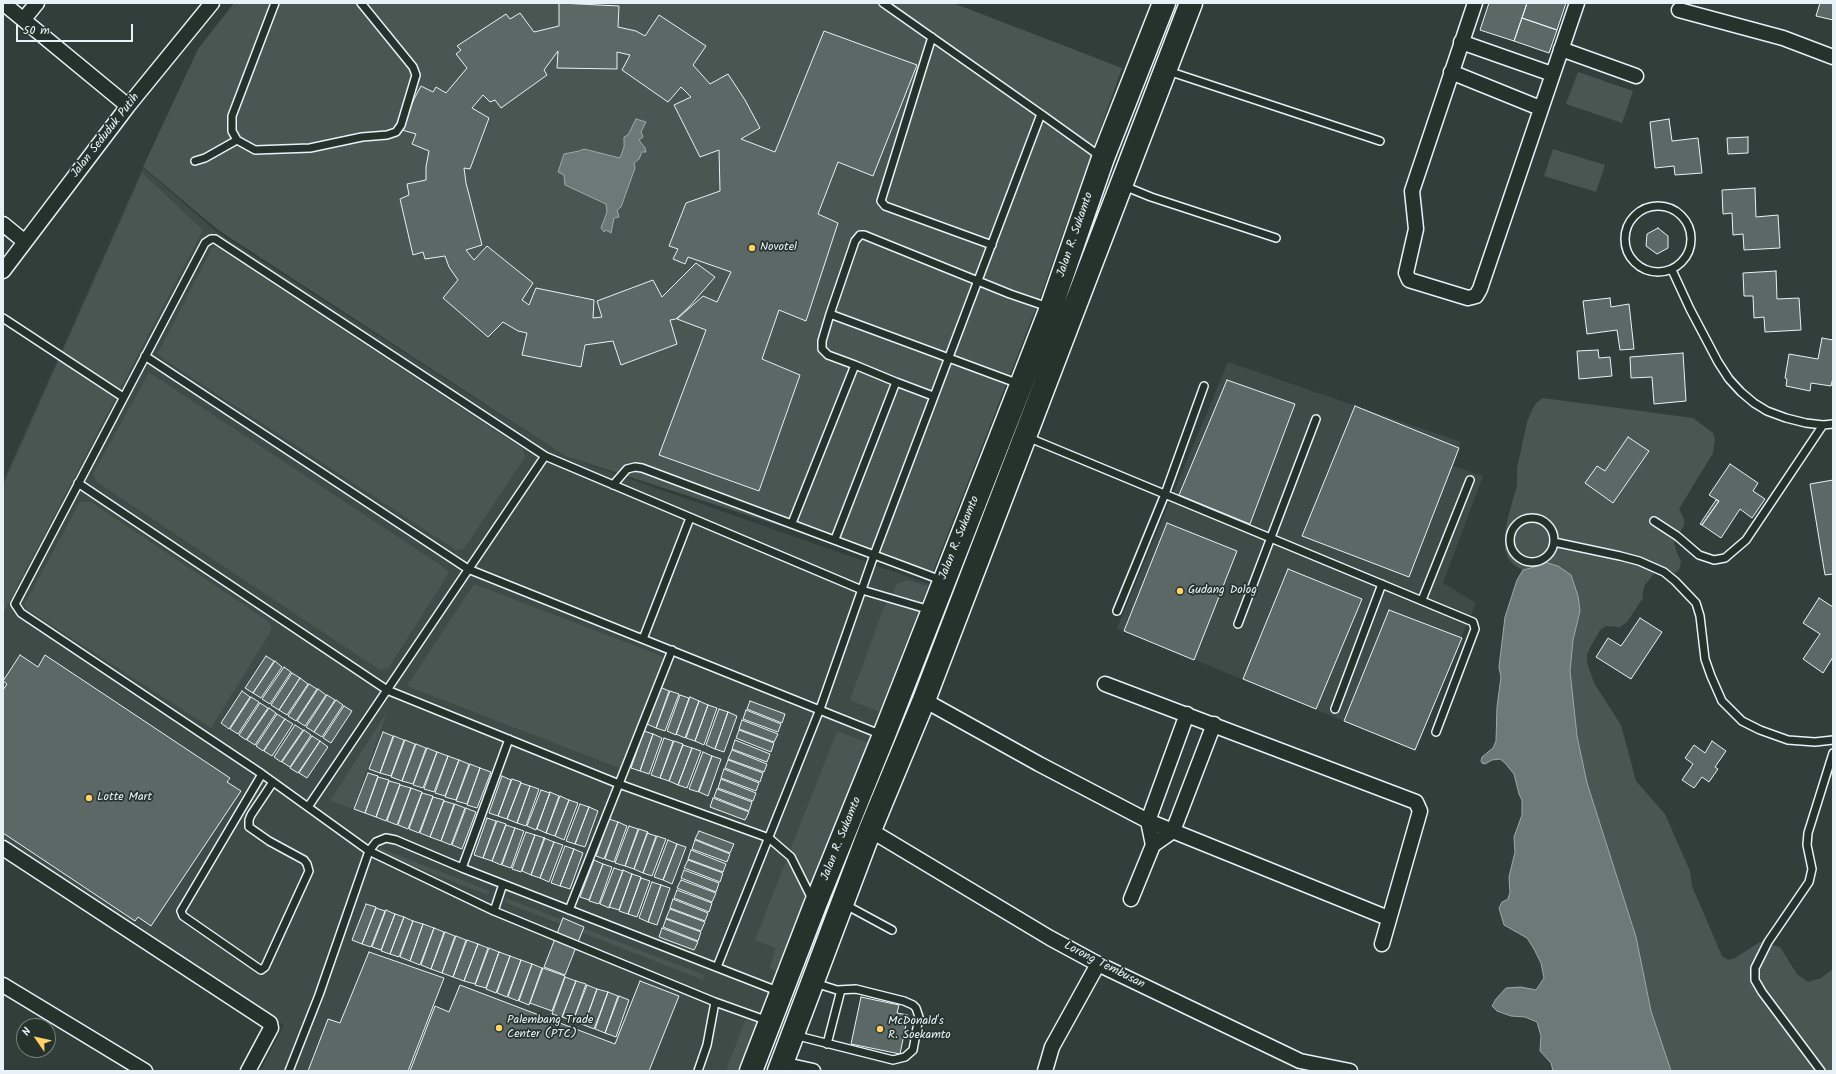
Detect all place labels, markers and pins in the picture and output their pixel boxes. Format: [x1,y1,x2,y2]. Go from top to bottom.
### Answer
place label: Novotel [760,241,797,255]
marker: Novotel [747,243,757,253]
place label: Gudang Dolog [1188,584,1257,598]
marker: Gudang Dolog [1175,586,1185,596]
place label: Lotte Mart [97,791,152,805]
marker: Lotte Mart [84,793,94,803]
place label: Palembang Trade Center (PTC) [507,1014,593,1042]
place label: McDonald's R. Soekamto [888,1015,951,1043]
marker: Palembang Trade Center (PTC) [494,1023,504,1033]
marker: McDonald's R. Soekamto [875,1024,885,1034]

